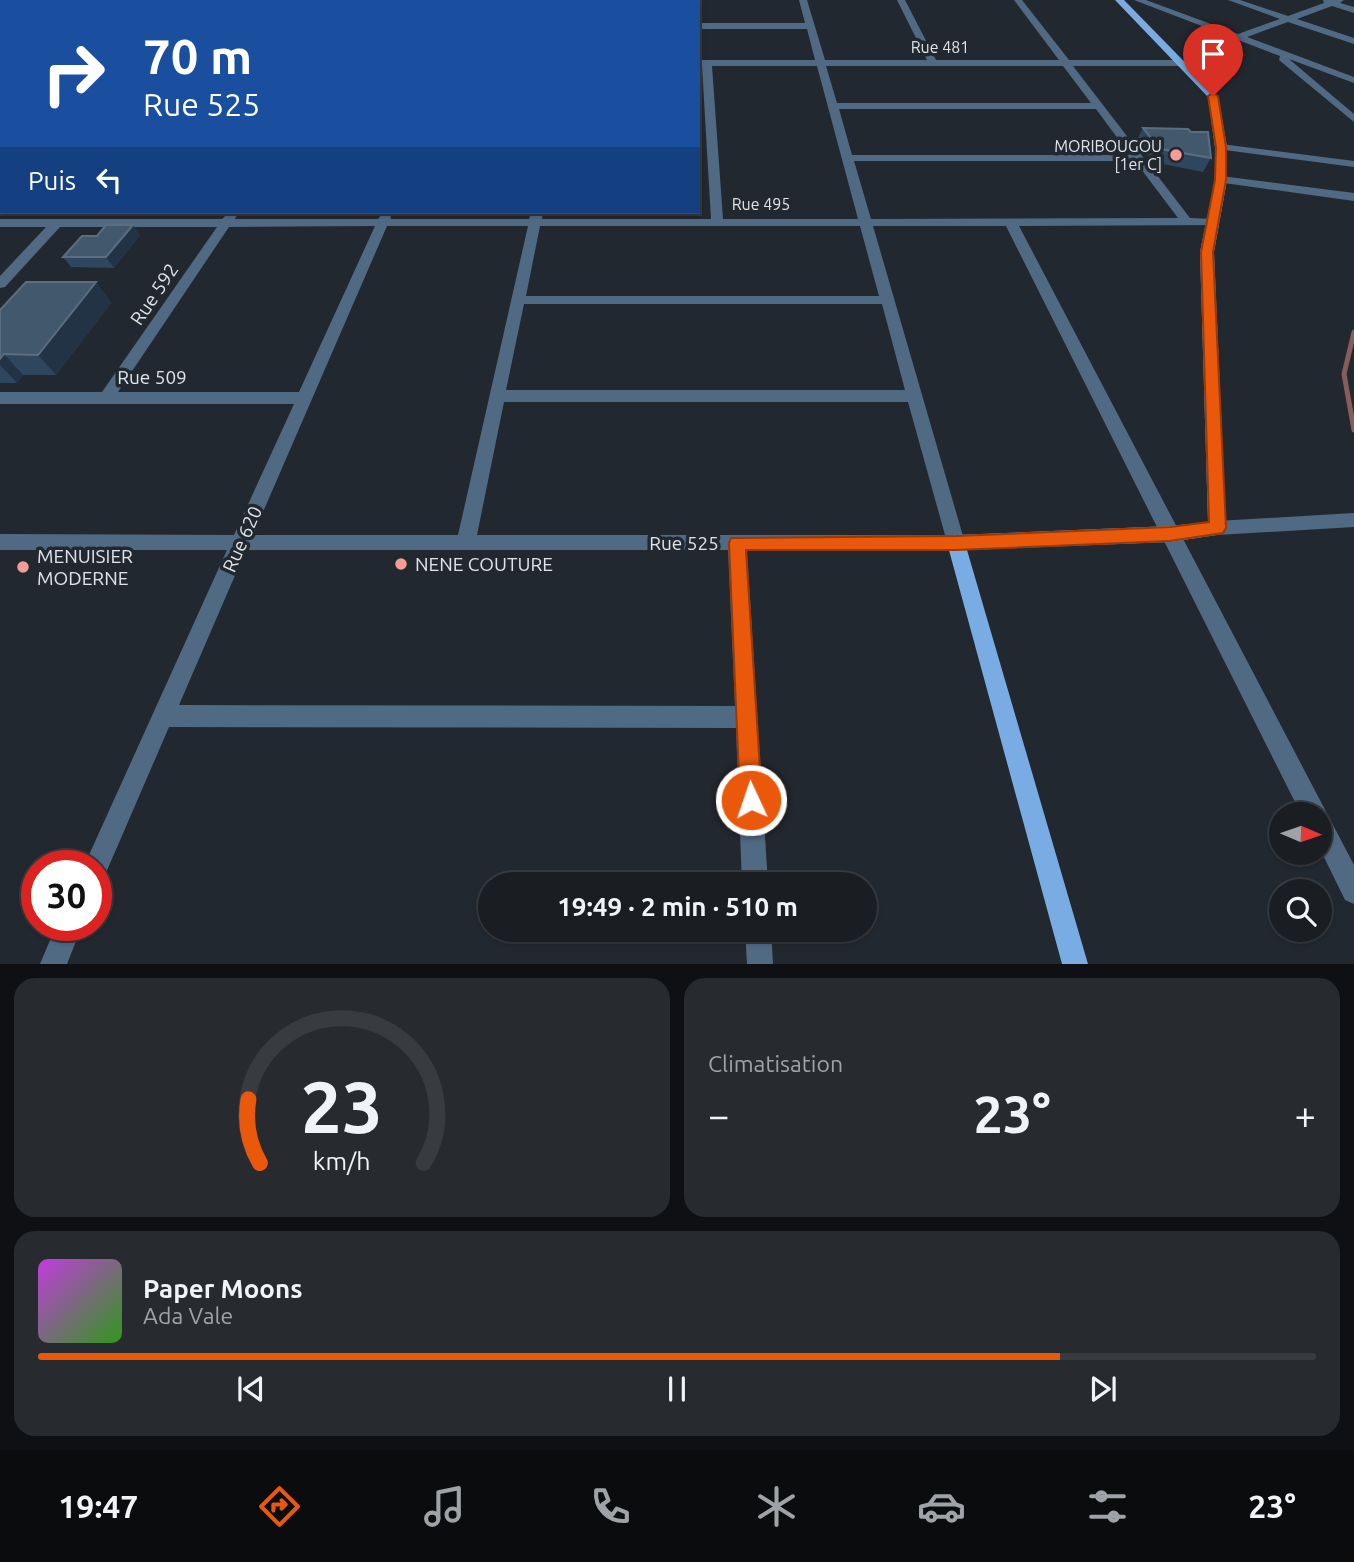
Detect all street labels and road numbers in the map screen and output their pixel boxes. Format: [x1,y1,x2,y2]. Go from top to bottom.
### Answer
street label: Rue 481 [911,38,969,56]
street label: Rue 495 [732,195,790,213]
street label: Rue 592 [125,259,183,329]
street label: Rue 509 [117,366,187,388]
street label: Rue 620 [218,503,266,575]
street label: Rue 525 [649,532,719,554]

